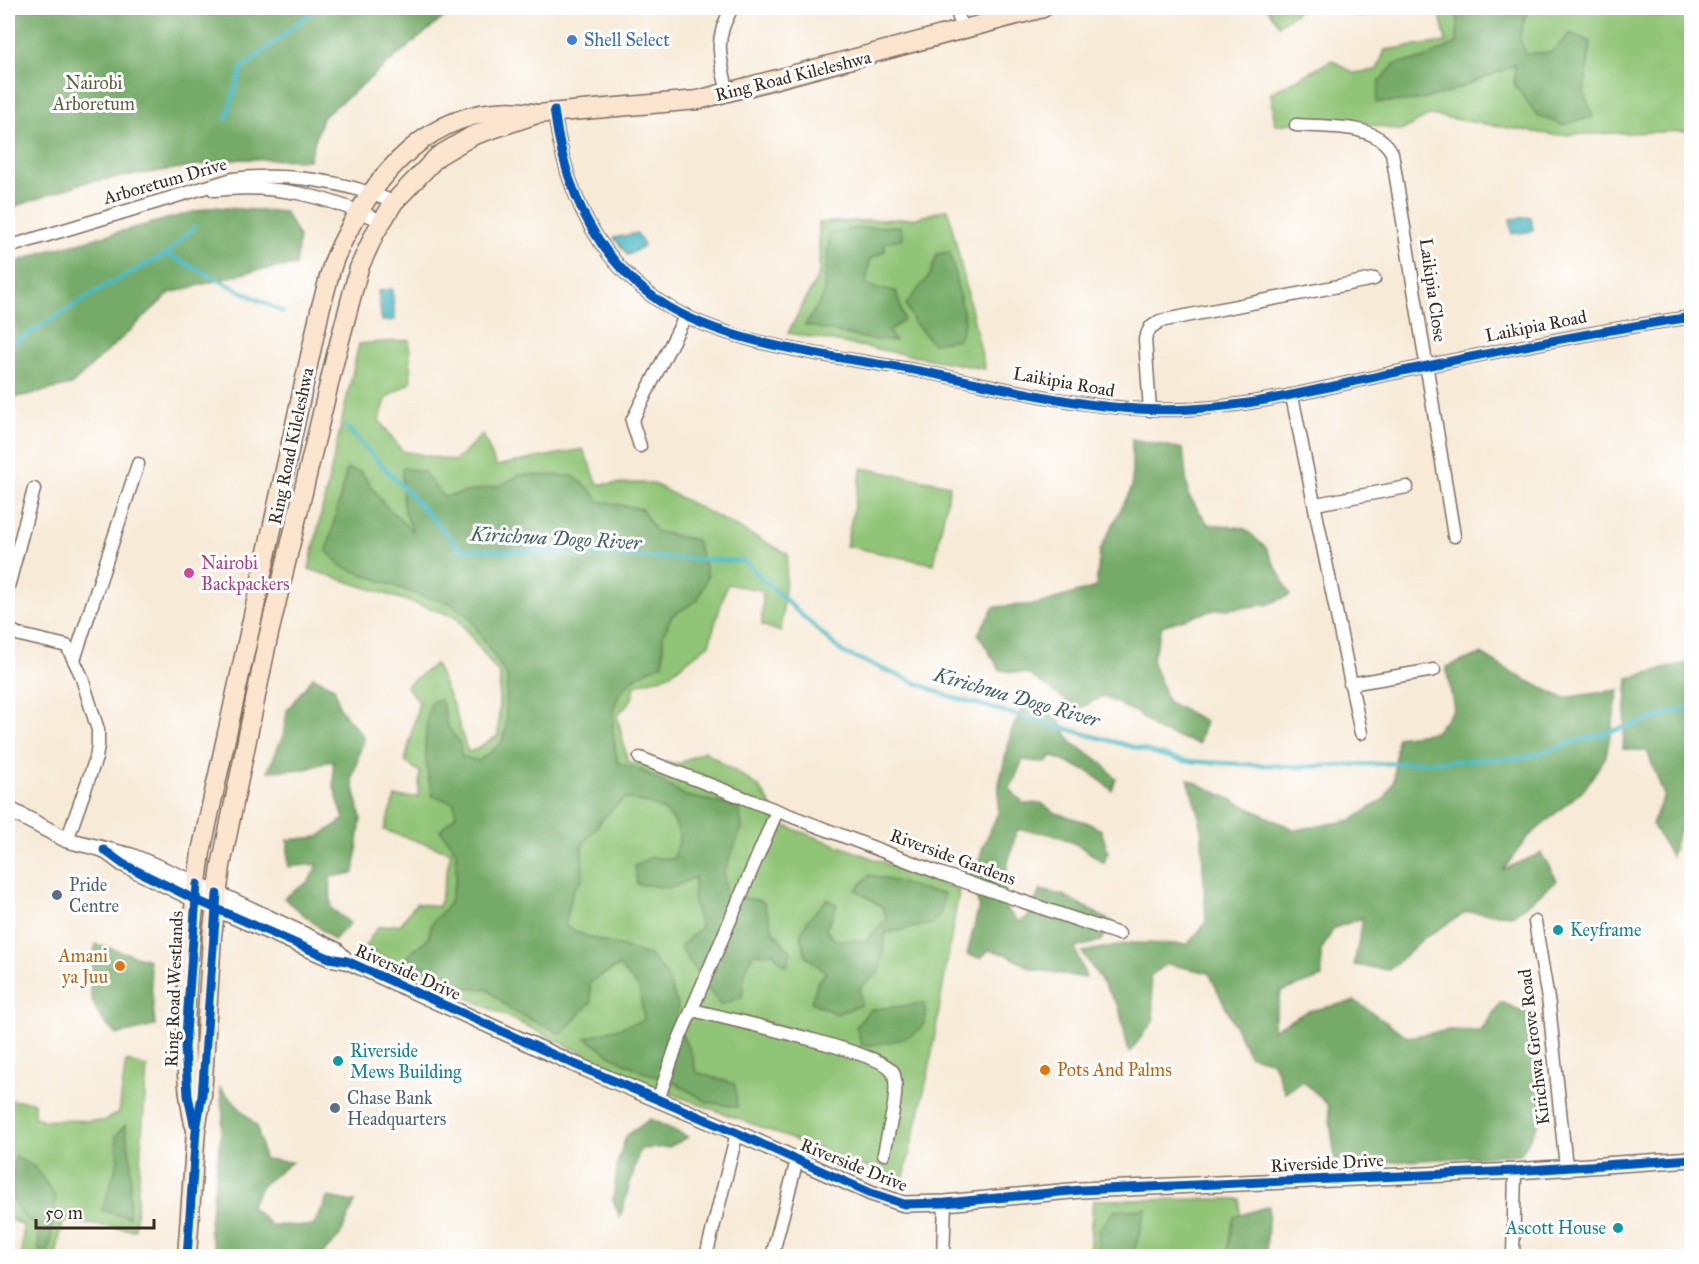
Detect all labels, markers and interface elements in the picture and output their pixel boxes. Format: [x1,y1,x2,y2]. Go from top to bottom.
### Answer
place label: Shell Select [584,29,670,51]
marker: Shell Select [565,33,579,47]
street label: Ring Road Kileleshwa [713,46,874,107]
park label: Nairobi Arboretum [52,72,135,115]
street label: Arboretum Drive [100,153,229,209]
street label: Laikipia Close [1415,237,1451,343]
street label: Laikipia Road [1483,305,1589,347]
street label: Laikipia Road [1011,362,1117,402]
street label: Ring Road Kileleshwa [264,365,319,527]
water label: Kirichwa Dogo River [469,521,644,555]
place label: Nairobi Backpackers [201,552,290,595]
marker: Nairobi Backpackers [182,566,196,580]
water label: Kirichwa Dogo River [930,662,1104,733]
street label: Riverside Gardens [887,824,1019,890]
place label: Pride Centre [69,874,119,917]
marker: Pride Centre [50,888,64,902]
street label: Ring Road Westlands [160,910,189,1068]
place label: Keyframe [1570,919,1641,941]
marker: Keyframe [1551,923,1565,937]
street label: Riverside Drive [352,939,464,1005]
place label: Amani ya Juu [57,945,108,989]
marker: Amani ya Juu [113,959,127,973]
street label: Kirichwa Grove Road [1514,968,1554,1126]
place label: Riverside Mews Building [350,1040,462,1084]
marker: Riverside Mews Building [331,1054,345,1068]
place label: Pots And Palms [1057,1059,1172,1081]
marker: Pots And Palms [1038,1063,1052,1077]
place label: Chase Bank Headquarters [347,1087,446,1131]
marker: Chase Bank Headquarters [328,1101,342,1115]
street label: Riverside Drive [797,1134,911,1196]
street label: Riverside Drive [1270,1149,1384,1177]
scale bar [36,1192,154,1230]
text: 50 m [45,1202,83,1224]
place label: Ascott House [1505,1217,1606,1239]
marker: Ascott House [1611,1221,1625,1235]

